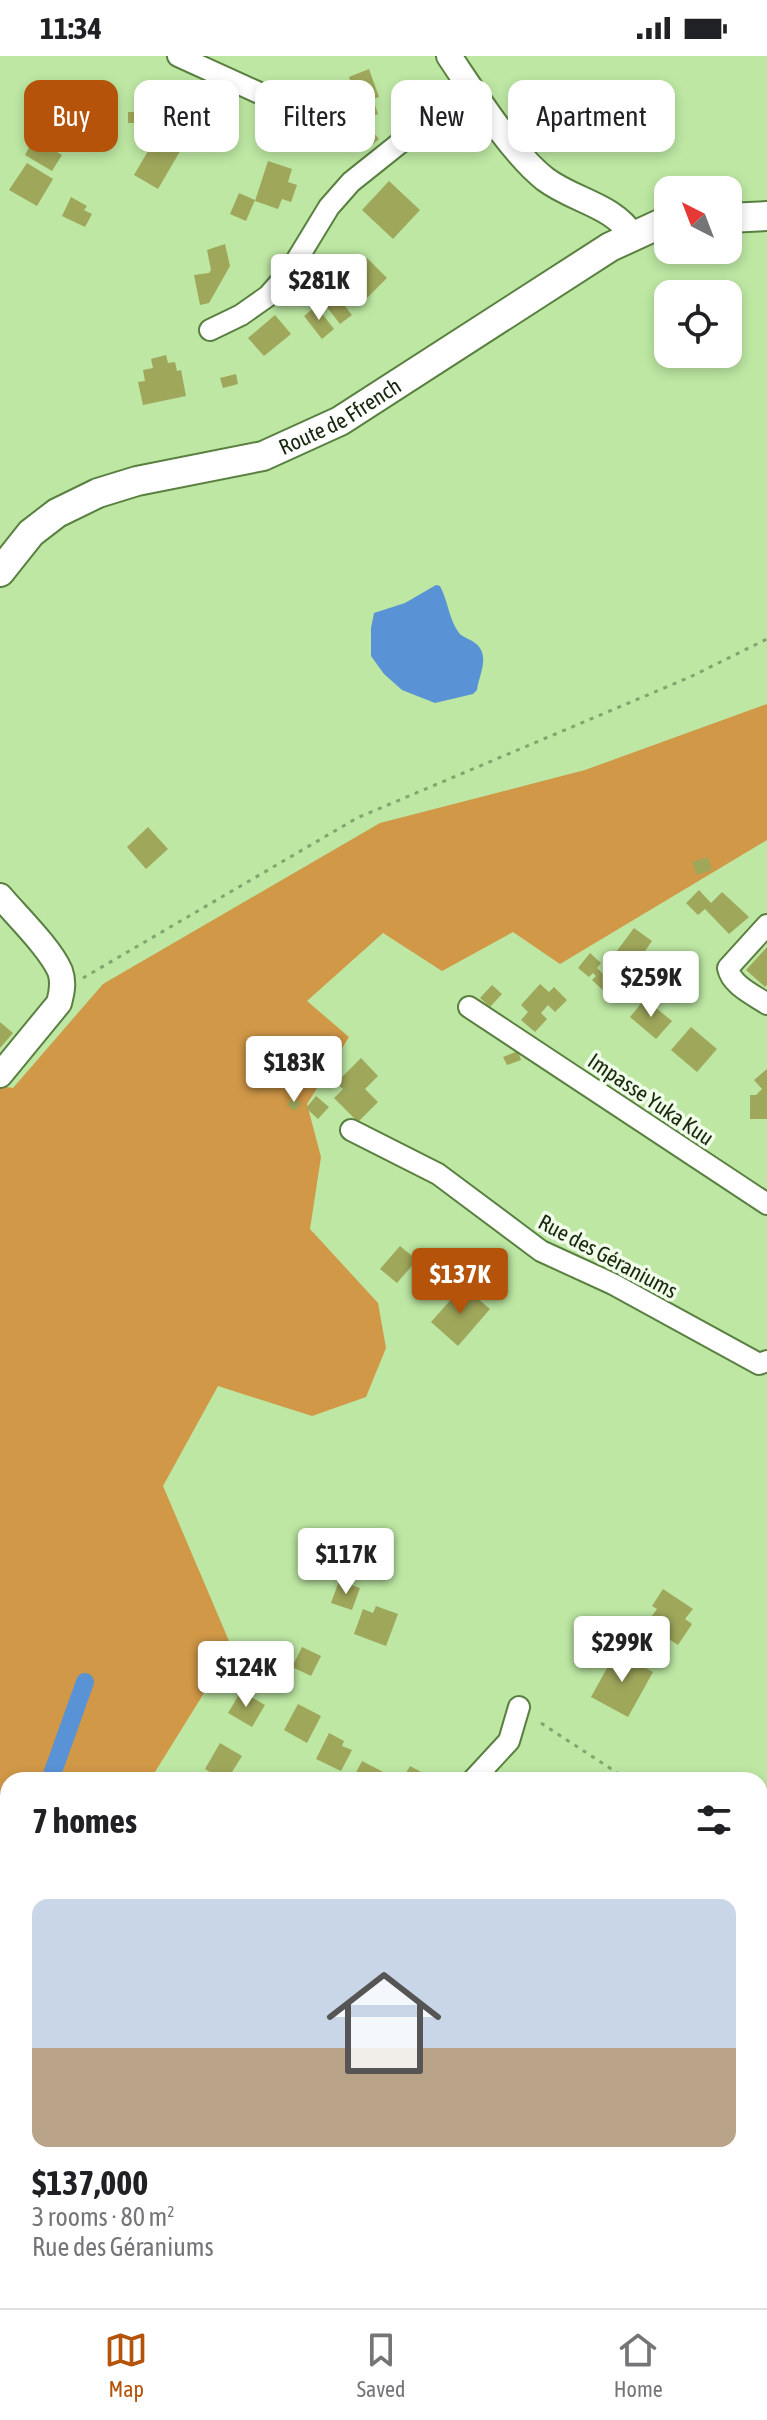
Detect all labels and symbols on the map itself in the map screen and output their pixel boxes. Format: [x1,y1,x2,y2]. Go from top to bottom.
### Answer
north arrow [654,176,742,264]
pin: $281K [263,254,375,322]
street label: Route de Ffrench [275,372,406,460]
pin: $259K [595,951,707,1019]
pin: $183K [238,1036,350,1104]
street label: Impasse Yuka Kuu [583,1047,719,1151]
street label: Rue des Géraniums [534,1208,682,1304]
pin: $137K [404,1248,516,1316]
pin: $117K [290,1528,402,1596]
pin: $299K [566,1616,678,1684]
pin: $124K [190,1641,302,1709]

